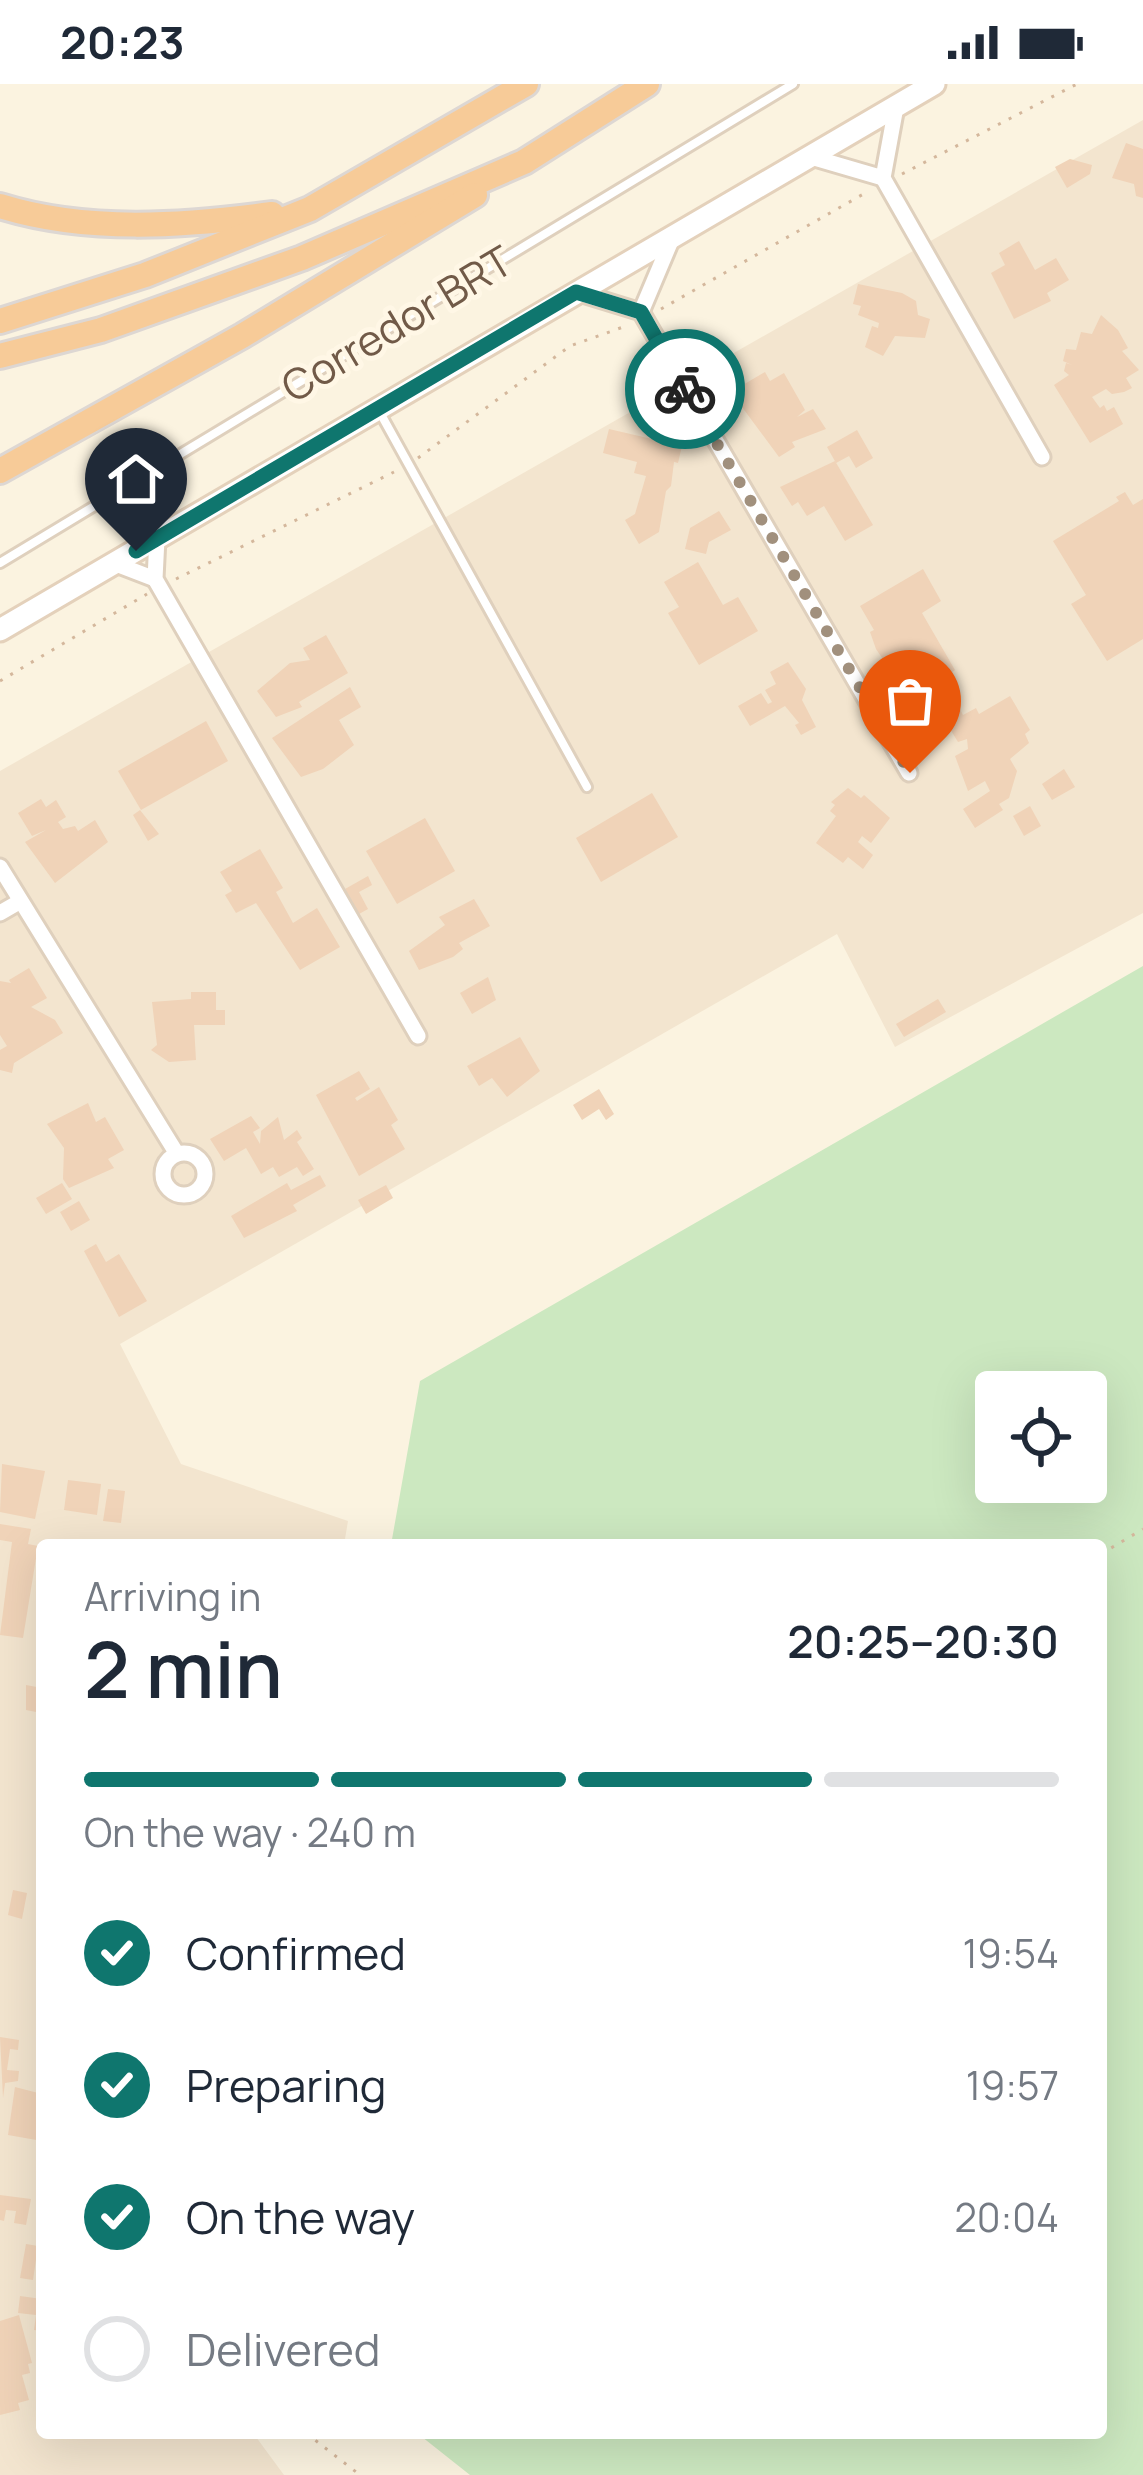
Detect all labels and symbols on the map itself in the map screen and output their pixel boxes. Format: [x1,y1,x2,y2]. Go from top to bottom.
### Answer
street label: Corredor BRT [270,231,523,415]
courier [625,329,745,449]
pin [85,428,187,551]
pin [859,650,961,773]

